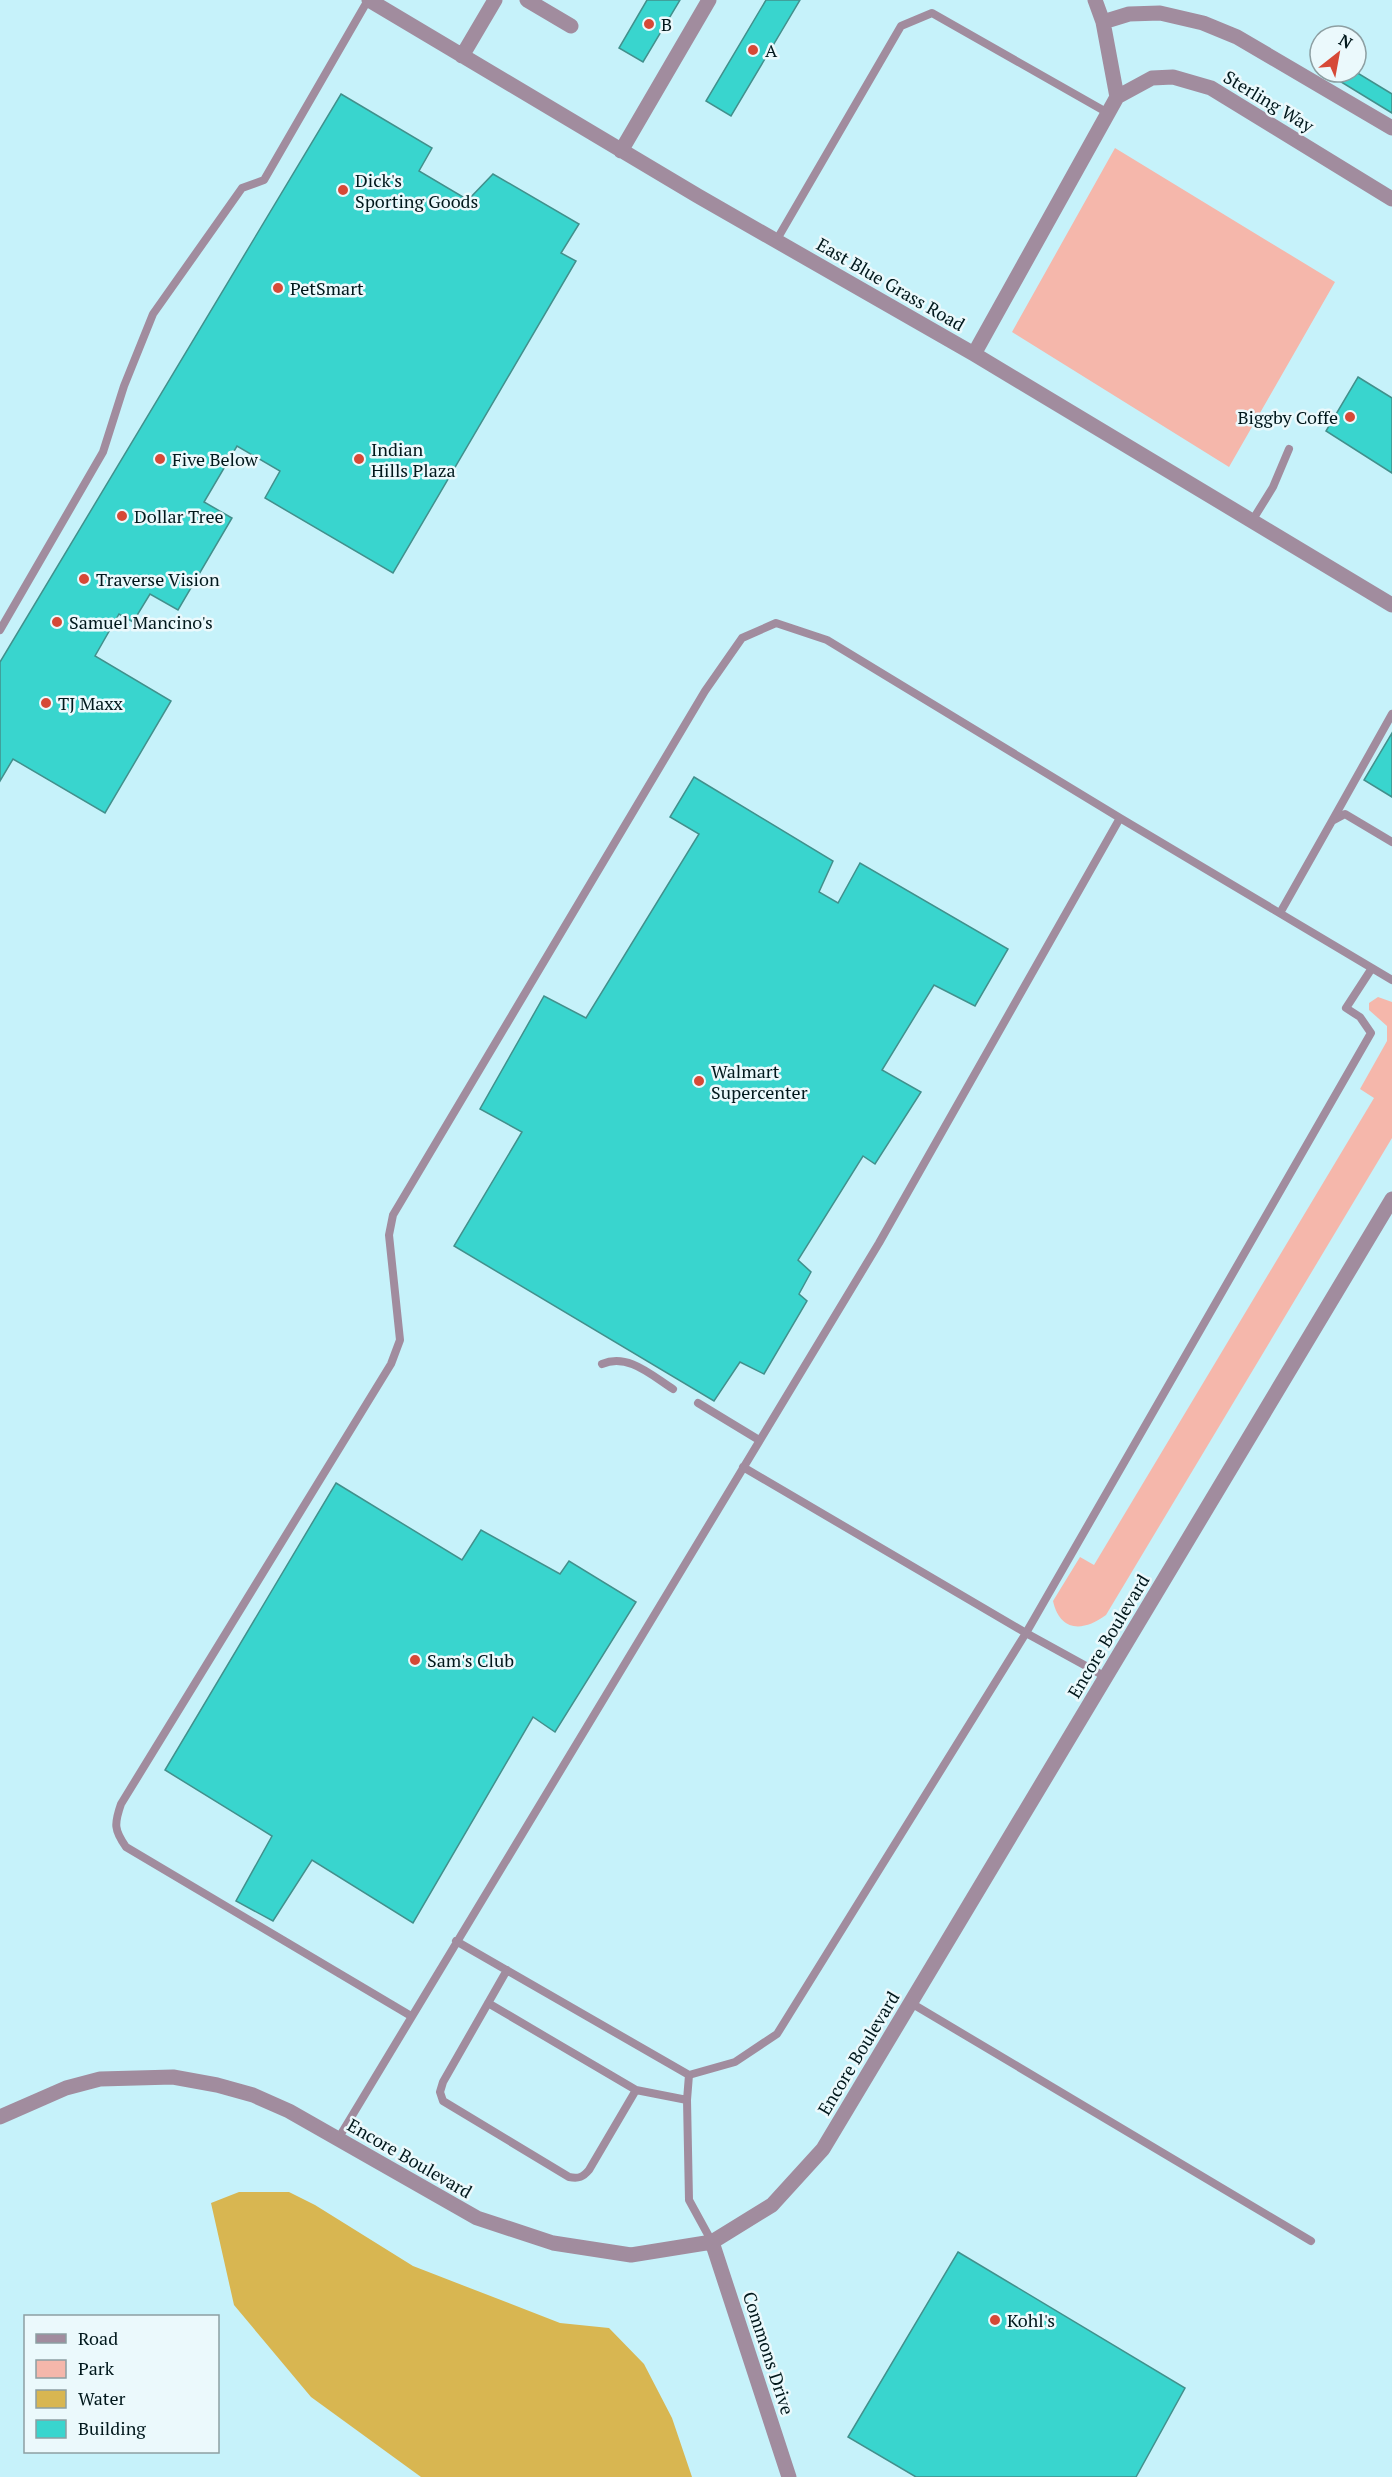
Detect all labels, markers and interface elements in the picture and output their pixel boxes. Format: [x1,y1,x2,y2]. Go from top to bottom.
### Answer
place label: B [661,12,672,36]
marker: B [642,17,656,31]
north arrow [1308,24,1368,84]
text: N [1335,29,1357,54]
place label: A [765,38,778,62]
marker: A [746,43,760,57]
street label: Sterling Way [1219,65,1319,138]
place label: Dick's Sporting Goods [355,168,478,213]
marker: Dick's Sporting Goods [336,183,350,197]
street label: East Blue Grass Road [813,232,969,336]
place label: PetSmart [290,276,364,300]
marker: PetSmart [271,281,285,295]
place label: Biggby Coffe [1237,405,1338,429]
marker: Biggby Coffe [1343,410,1357,424]
place label: Indian Hills Plaza [371,437,456,482]
place label: Five Below [172,447,259,471]
marker: Five Below [153,452,167,466]
marker: Indian Hills Plaza [352,452,366,466]
place label: Dollar Tree [134,504,224,528]
marker: Dollar Tree [115,509,129,523]
place label: Traverse Vision [96,567,220,591]
marker: Traverse Vision [77,572,91,586]
place label: Samuel Mancino's [69,610,213,634]
marker: Samuel Mancino's [50,615,64,629]
place label: TJ Maxx [58,691,124,715]
marker: TJ Maxx [39,696,53,710]
place label: Walmart Supercenter [711,1059,808,1104]
marker: Walmart Supercenter [692,1074,706,1088]
street label: Encore Boulevard [1062,1570,1154,1702]
place label: Sam's Club [427,1648,514,1672]
marker: Sam's Club [408,1653,422,1667]
street label: Encore Boulevard [812,1987,904,2119]
street label: Encore Boulevard [343,2113,477,2203]
street label: Commons Drive [738,2288,800,2418]
place label: Kohl's [1007,2308,1055,2332]
marker: Kohl's [988,2313,1002,2327]
legend [24,2315,219,2453]
text: Road [78,2326,118,2350]
text: Park [78,2356,115,2380]
text: Water [78,2386,125,2410]
text: Building [78,2416,146,2440]

